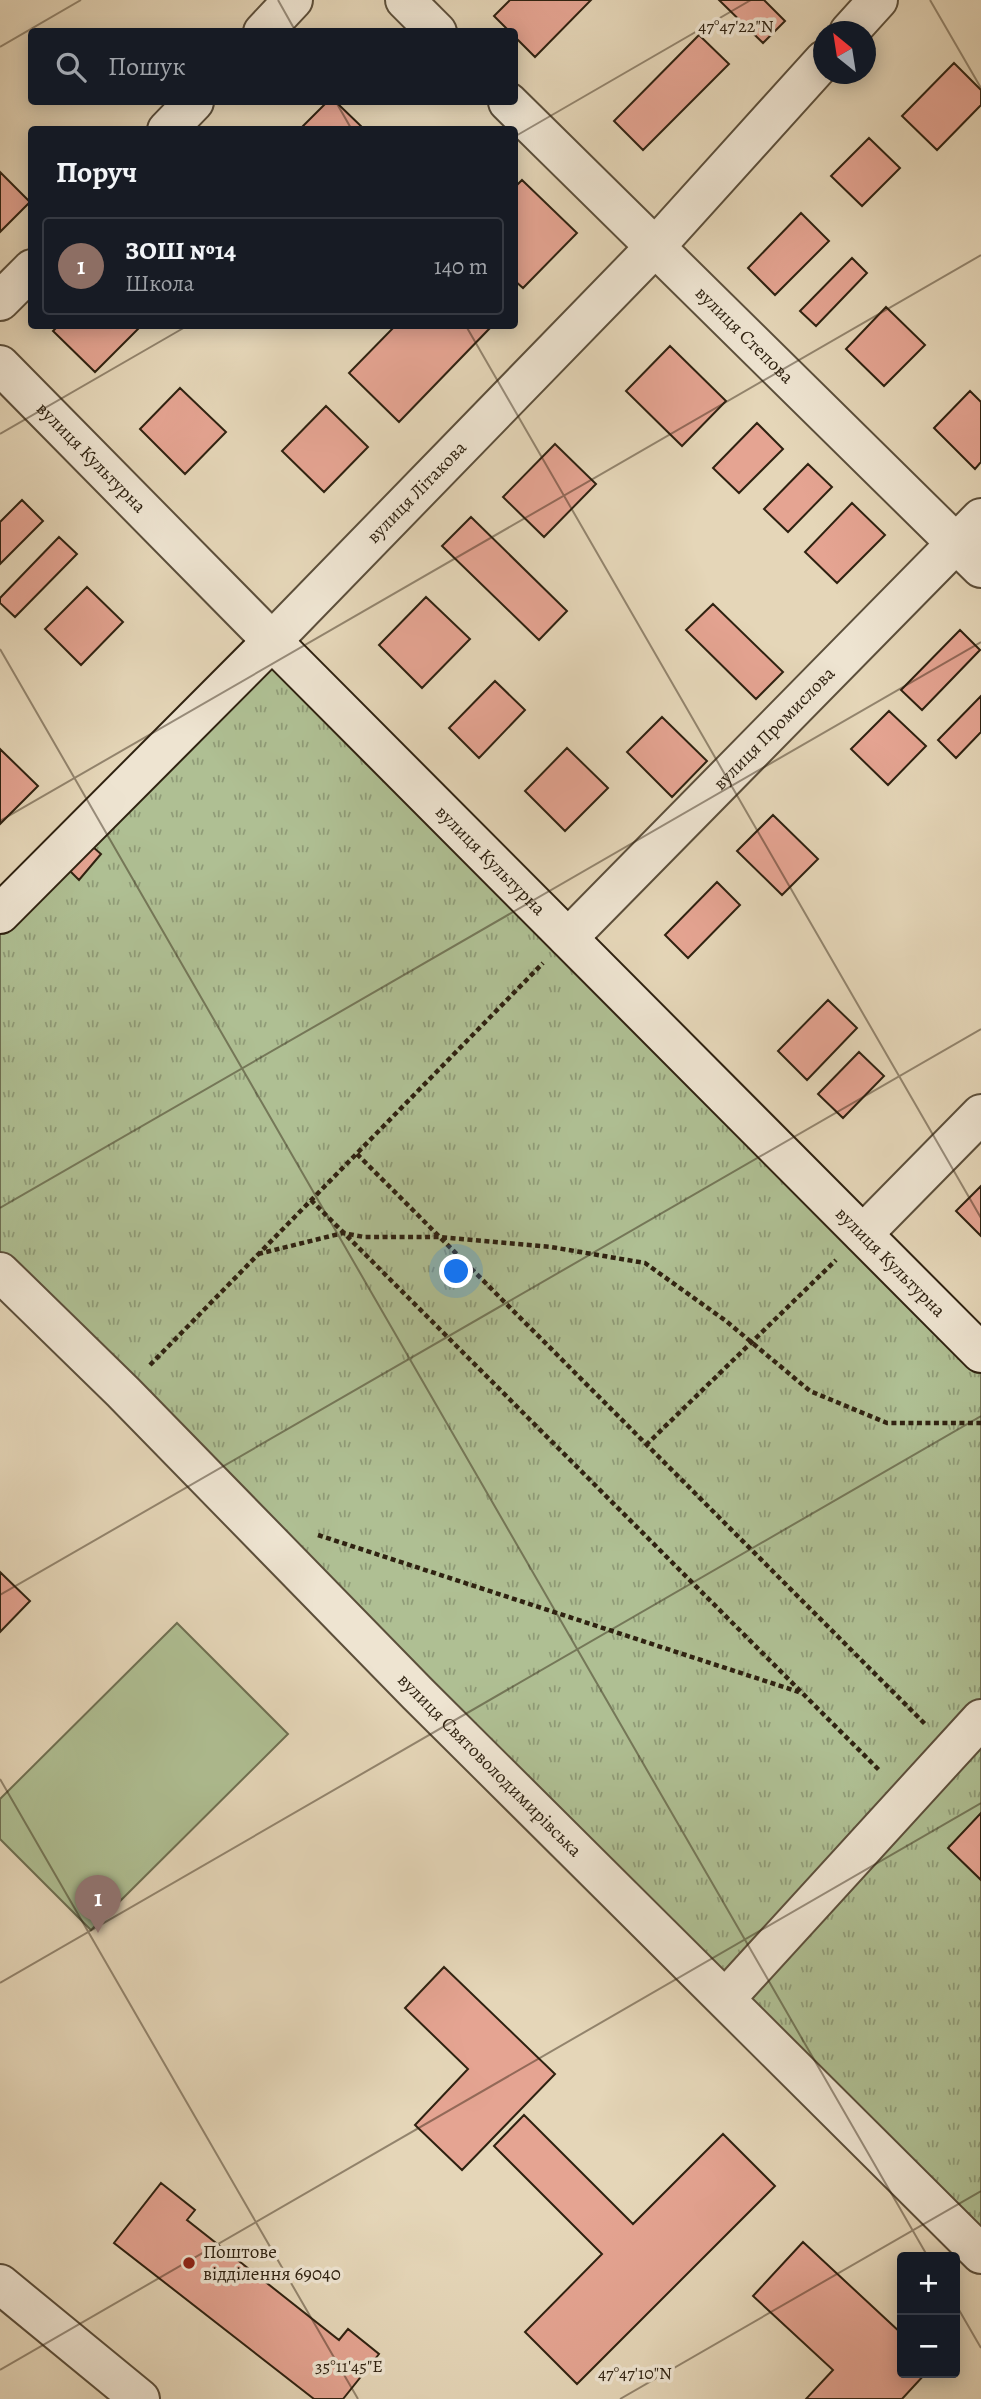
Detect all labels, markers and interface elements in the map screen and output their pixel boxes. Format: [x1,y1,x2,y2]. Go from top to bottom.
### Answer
text: 47°47'22"N [698,14,774,38]
north arrow [813,21,876,84]
search box [28,28,518,105]
icon: search [52,48,90,86]
text: Пошук [108,49,186,84]
text: Поруч [56,152,137,192]
text: ЗОШ №14 [125,233,236,268]
text: 1 [77,251,85,282]
text: 140 m [434,251,488,282]
text: Школа [125,268,194,299]
street label: вулиця Степова [689,280,800,390]
street label: вулиця Культурна [31,396,152,519]
street label: вулиця Літакова [361,435,473,549]
street label: вулиця Промислова [707,661,841,796]
street label: вулиця Культурна [430,799,552,922]
street label: вулиця Культурна [830,1201,952,1323]
your location [439,1254,473,1288]
street label: вулиця Святоволодимирівська [392,1667,588,1863]
pin: 1 [75,1875,121,1933]
place label: Поштове відділення 69040 [203,2239,341,2287]
map controls [897,2252,960,2378]
button: + [897,2252,960,2315]
marker: Поштове відділення 69040 [181,2255,197,2271]
button: − [897,2315,960,2378]
text: 35°11'45"E [315,2354,383,2378]
text: 47°47'10"N [598,2361,672,2385]

